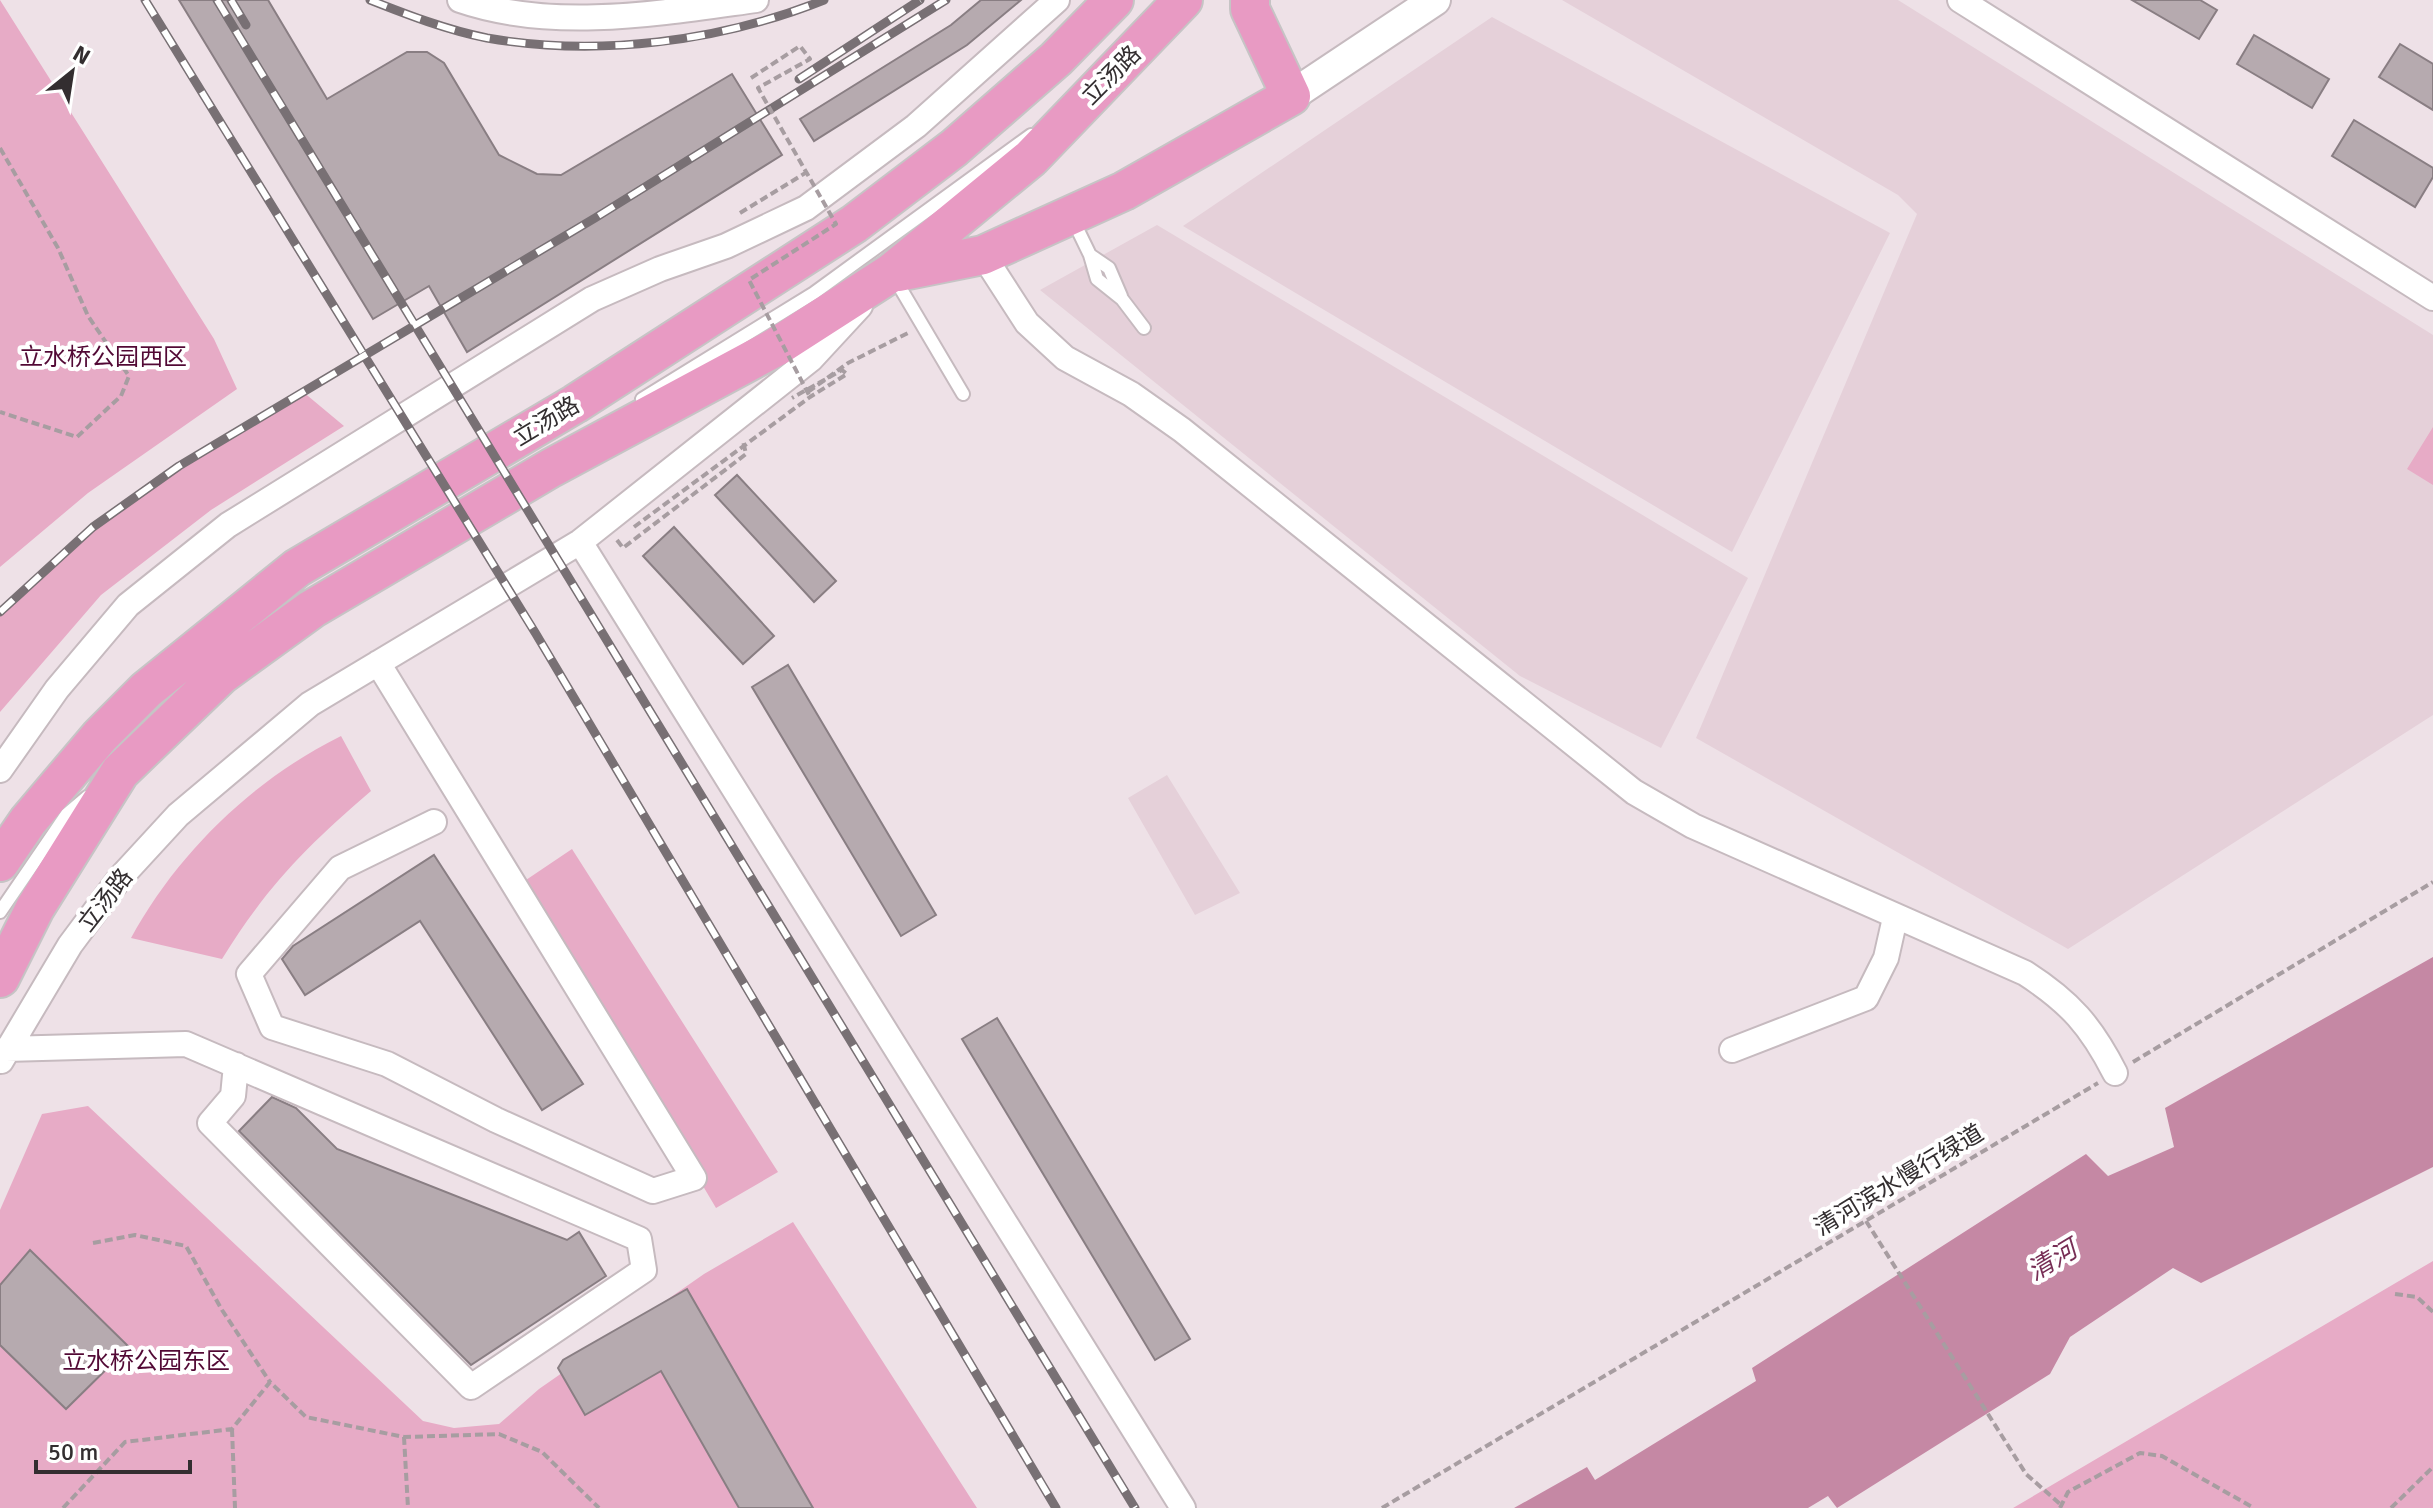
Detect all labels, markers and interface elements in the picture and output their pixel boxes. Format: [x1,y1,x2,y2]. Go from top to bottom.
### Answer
north arrow [32,32,112,112]
street label: 立汤路 [1075,39,1147,111]
text: N [68,40,95,71]
park label: 立水桥公园西区 [19,342,187,372]
street label: 立汤路 [507,390,585,452]
street label: 立汤路 [71,862,139,938]
street label: 清河滨水慢行绿道 [1809,1118,1989,1242]
water label: 清河 [2022,1231,2087,1288]
park label: 立水桥公园东区 [62,1346,230,1376]
scale bar [36,1424,190,1474]
text: 50 m [48,1437,98,1467]

